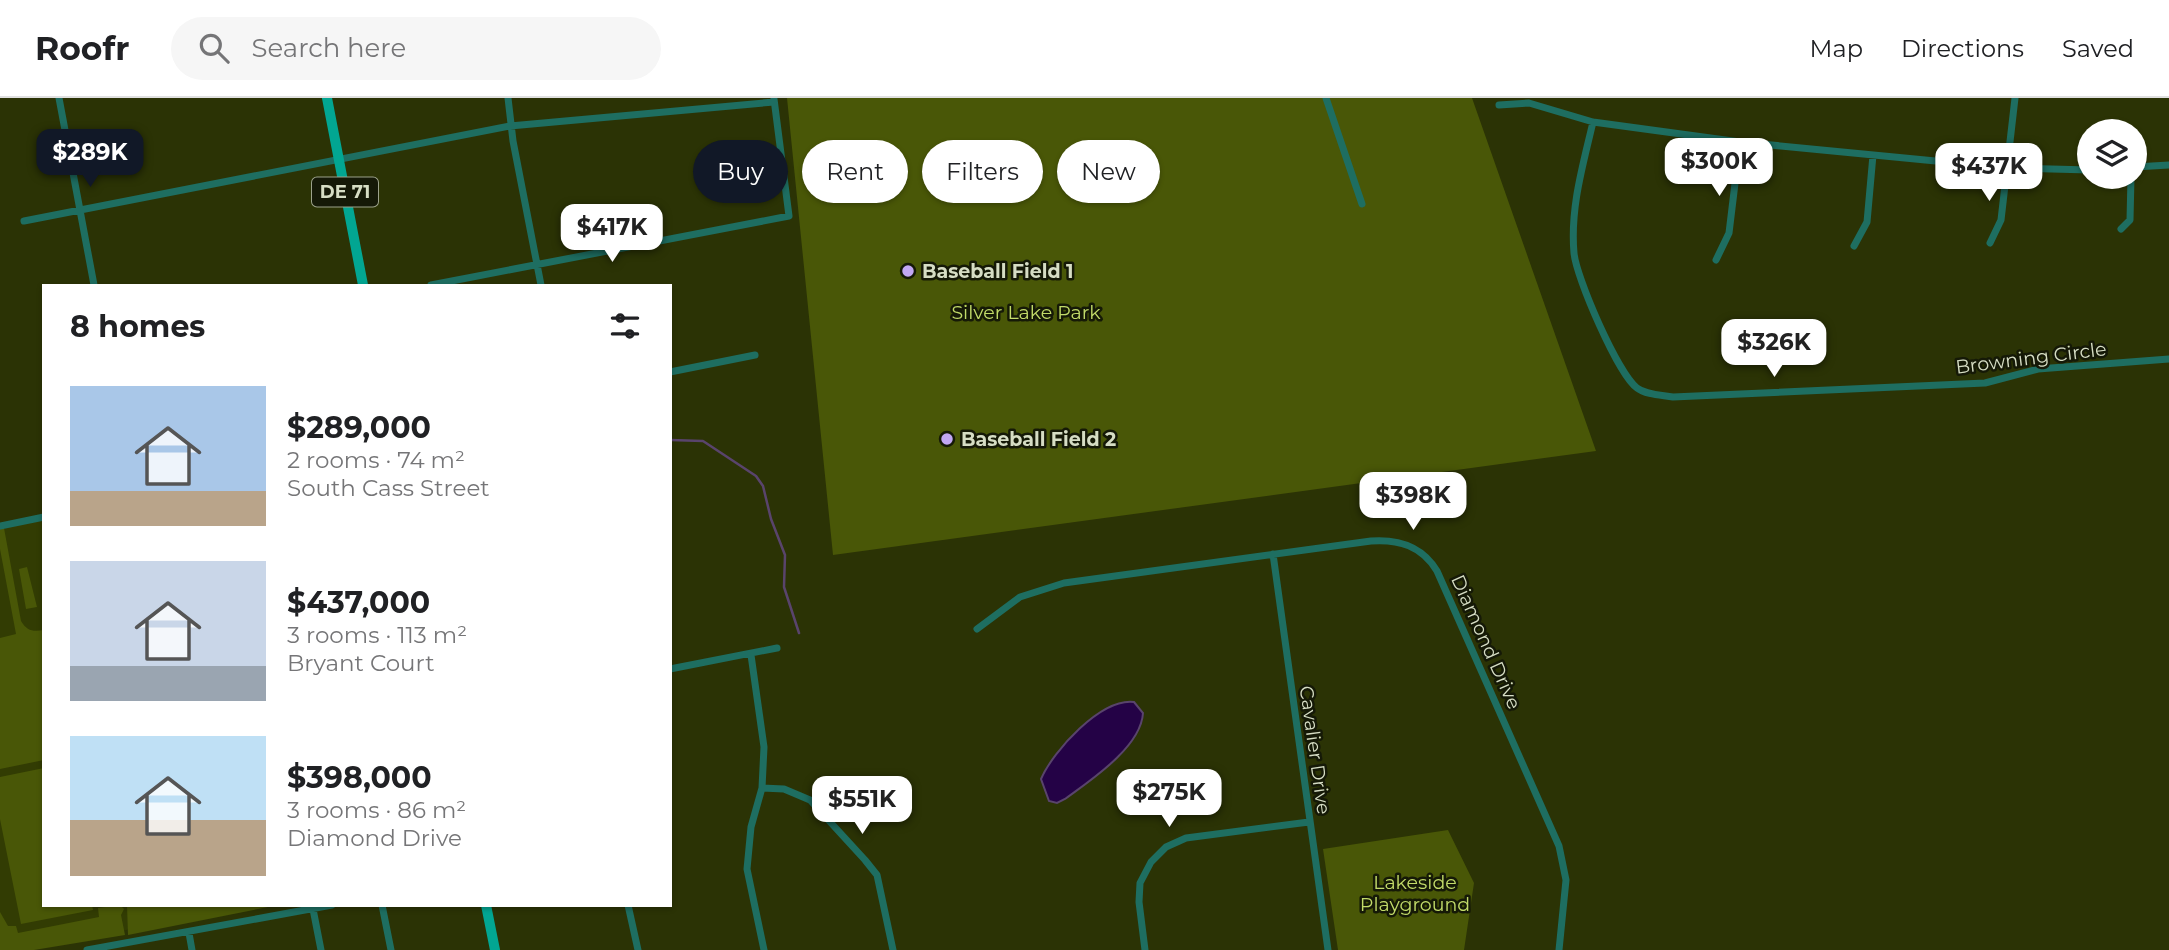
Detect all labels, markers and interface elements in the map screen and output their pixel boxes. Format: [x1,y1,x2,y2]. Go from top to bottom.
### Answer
search box [171,17,661,80]
text: Roofr [35,28,129,68]
icon: search [195,29,233,67]
text: Search here [251,32,406,64]
text: Map [1810,34,1863,63]
text: Directions [1901,34,2024,63]
text: Saved [2062,34,2134,63]
map controls [2077,119,2147,189]
button: layers [2077,119,2147,189]
pin: $289K [41,130,139,189]
text: $289K [52,138,128,166]
pin: $300K [1670,139,1768,198]
chip: Buy [693,140,788,203]
chip: Rent [802,140,908,203]
chip: Filters [922,140,1043,203]
chip: New [1057,140,1160,203]
pin: $437K [1940,144,2038,203]
text: $300K [1681,147,1757,175]
text: $437K [1951,152,2027,180]
road number: DE 71 [312,178,378,206]
pin: $417K [563,204,661,264]
text: $417K [577,213,647,241]
place label: Baseball Field 1 [922,260,1073,283]
marker: Baseball Field 1 [900,263,916,279]
park label: Silver Lake Park [951,301,1101,324]
icon: filters [606,307,644,345]
text: 8 homes [70,308,205,345]
pin: $326K [1725,320,1823,379]
text: $326K [1737,328,1811,356]
street label: Browning Circle [1954,337,2108,379]
text: $289,000 [287,409,431,446]
icon: home [126,414,210,498]
place label: Baseball Field 2 [961,428,1116,451]
marker: Baseball Field 2 [939,431,955,447]
text: 2 rooms · 74 m² [287,446,465,474]
pin: $398K [1364,472,1462,532]
text: South Cass Street [287,474,490,502]
text: $398K [1375,481,1451,509]
street label: Diamond Drive [1446,571,1526,713]
text: $437,000 [287,584,430,621]
icon: home [126,589,210,673]
text: 3 rooms · 113 m² [287,621,467,649]
text: Bryant Court [287,649,434,677]
street label: Cavalier Drive [1295,684,1335,816]
text: $398,000 [287,759,432,796]
icon: home [126,764,210,848]
pin: $275K [1120,770,1218,829]
pin: $551K [813,776,911,836]
text: $275K [1133,778,1205,806]
text: $551K [828,785,896,813]
text: 3 rooms · 86 m² [287,796,466,824]
text: Diamond Drive [287,824,462,852]
park label: Lakeside Playground [1360,871,1470,916]

